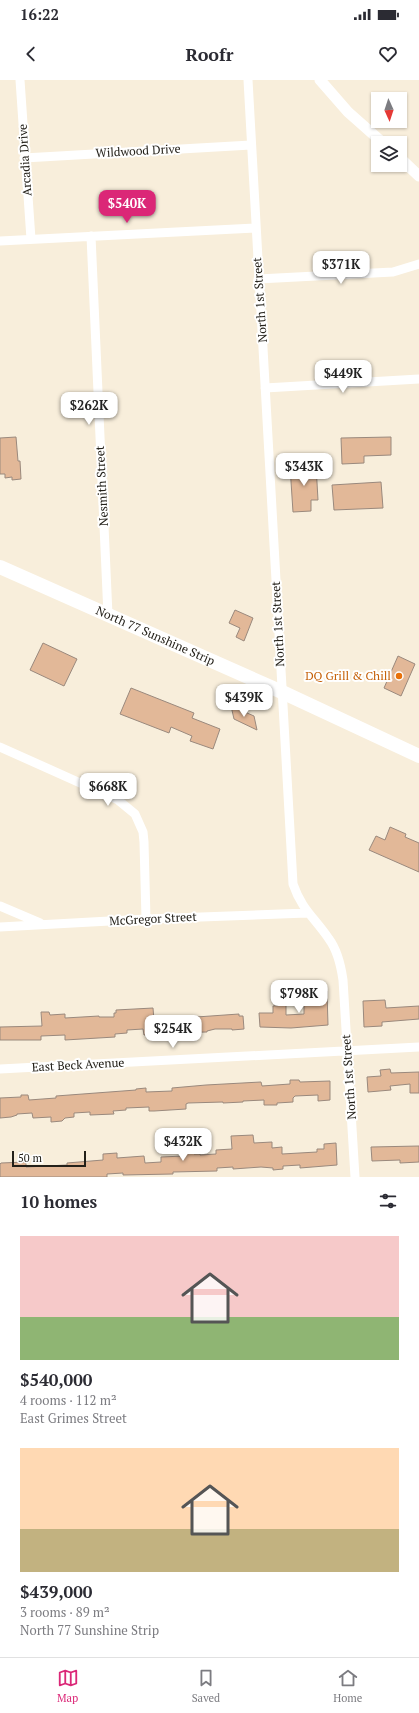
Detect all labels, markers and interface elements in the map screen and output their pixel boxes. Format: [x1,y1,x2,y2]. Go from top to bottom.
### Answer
text: 16:22 [20,4,59,24]
text: Roofr [186,42,233,66]
icon: back [20,43,42,65]
icon: heart [377,43,399,65]
north arrow [371,92,407,128]
map controls [371,92,407,172]
street label: Arcadia Drive [14,123,35,197]
button: layers [371,136,407,172]
street label: Wildwood Drive [95,141,181,160]
pin: $540K [99,190,155,224]
text: $540K [108,194,146,212]
pin: $371K [313,251,369,285]
text: $371K [322,255,360,273]
street label: North 1st Street [249,256,270,343]
pin: $449K [315,360,371,394]
text: $449K [324,364,362,382]
pin: $262K [61,392,117,426]
text: $262K [70,396,108,414]
street label: Nesmith Street [92,445,111,527]
pin: $343K [276,453,332,487]
text: $343K [285,457,323,475]
street label: North 1st Street [268,580,287,667]
street label: North 77 Sunshine Strip [94,603,218,668]
place label: DQ Grill & Chill [305,668,391,683]
marker: DQ Grill & Chill [394,671,404,681]
pin: $439K [216,684,272,718]
text: $439K [225,688,263,706]
pin: $668K [80,773,136,807]
text: $668K [89,777,127,795]
street label: McGregor Street [109,909,198,928]
pin: $798K [271,980,327,1014]
text: $798K [280,984,318,1002]
pin: $254K [145,1015,201,1049]
text: $254K [154,1019,192,1037]
street label: North 1st Street [338,1033,359,1120]
street label: East Beck Avenue [31,1055,125,1074]
pin: $432K [155,1128,211,1162]
text: $432K [164,1132,202,1150]
scale bar [12,1149,86,1168]
text: 50 m [18,1151,42,1165]
text: 10 homes [20,1190,97,1213]
icon: filters [377,1190,399,1212]
icon: home [174,1262,246,1334]
text: $540,000 [20,1368,92,1391]
text: 4 rooms · 112 m² [20,1391,117,1409]
text: East Grimes Street [20,1409,127,1427]
icon: home [174,1474,246,1546]
text: $439,000 [20,1580,92,1603]
text: 3 rooms · 89 m² [20,1603,110,1621]
text: North 77 Sunshine Strip [20,1621,159,1639]
tab: Map [57,1667,79,1705]
tab: Saved [192,1667,220,1705]
tab: Home [333,1667,362,1705]

